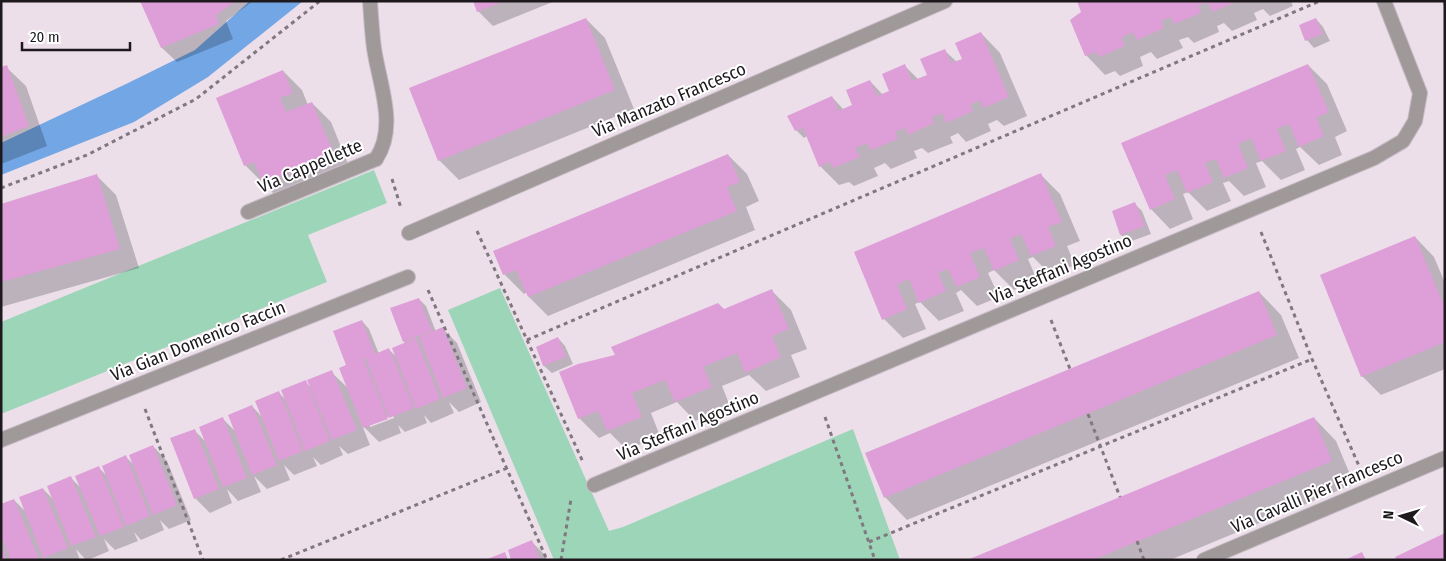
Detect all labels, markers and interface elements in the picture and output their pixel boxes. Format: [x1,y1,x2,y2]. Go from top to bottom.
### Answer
scale bar [22,20,130,52]
text: 20 m [30,28,60,46]
street label: Via Manzato Francesco [589,58,749,142]
street label: Via Cappellette [254,134,366,198]
street label: Via Steffani Agostino [987,229,1135,309]
street label: Via Gian Domenico Faccin [107,296,289,386]
street label: Via Steffani Agostino [614,386,762,466]
street label: Via Cavalli Pier Francesco [1228,446,1406,538]
north arrow [1376,491,1426,541]
text: N [1380,510,1397,520]

